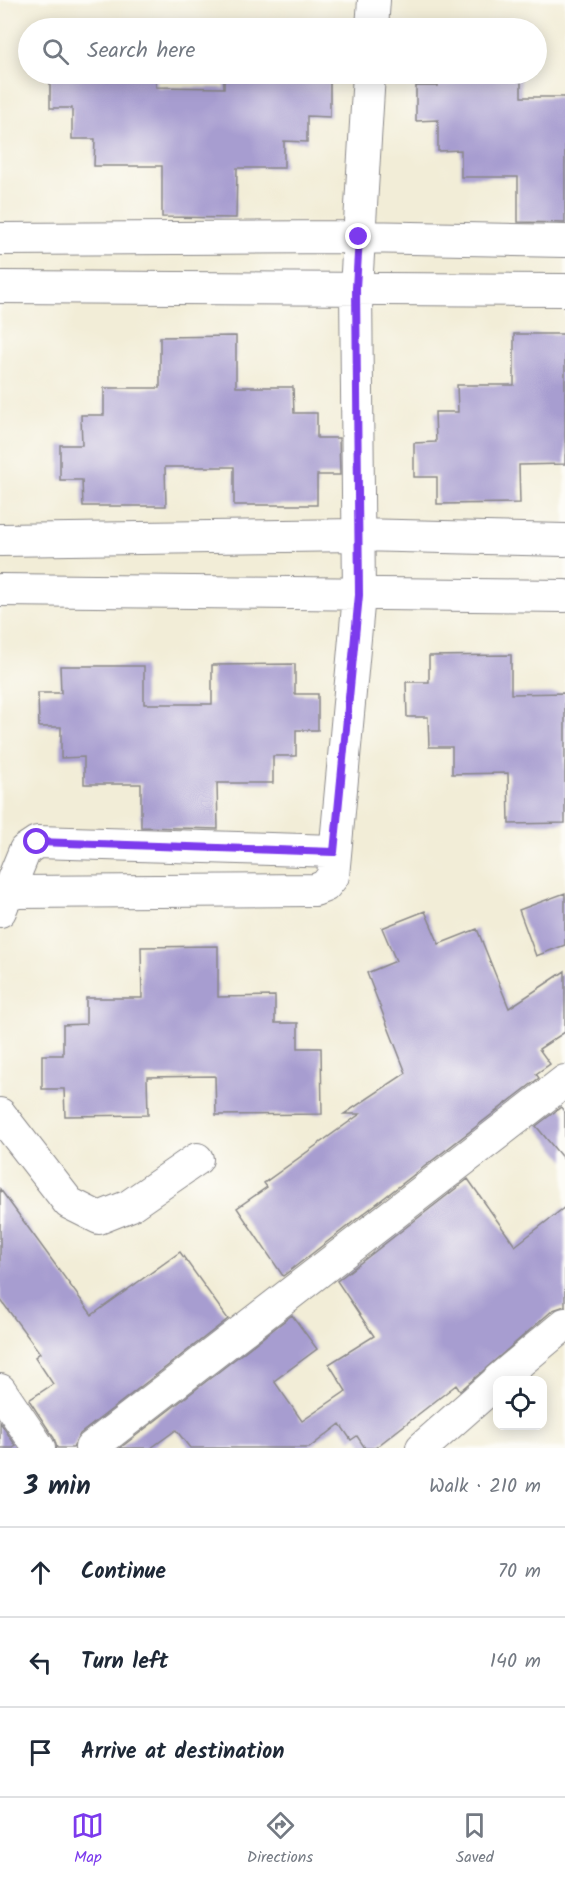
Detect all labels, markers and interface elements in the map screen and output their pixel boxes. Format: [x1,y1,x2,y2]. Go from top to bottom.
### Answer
search box [18,18,547,84]
text: Search here [87,34,195,69]
icon: search [39,35,72,68]
route end [345,223,371,249]
route start [23,828,49,854]
map controls [493,1376,547,1430]
button: locate [493,1376,547,1430]
text: 3 min [24,1466,91,1508]
text: Walk · 210 m [429,1471,541,1503]
text: Continue [81,1555,166,1590]
icon: ahead [24,1556,57,1589]
text: 70 m [498,1556,541,1588]
text: Turn left [81,1645,168,1680]
icon: left [24,1646,57,1679]
text: 140 m [490,1646,541,1678]
text: Arrive at destination [81,1735,284,1770]
icon: arrive [24,1736,57,1769]
tab: Map [71,1809,104,1870]
tab: Directions [247,1809,313,1870]
tab: Saved [456,1809,494,1870]

